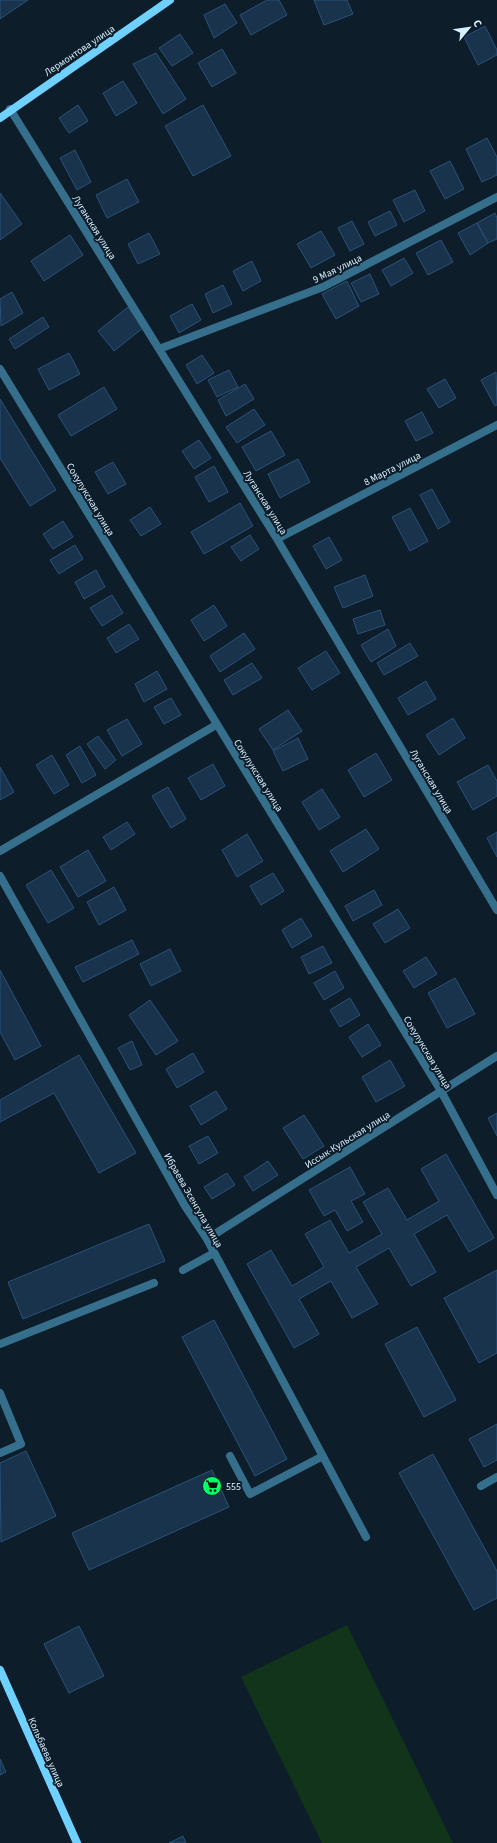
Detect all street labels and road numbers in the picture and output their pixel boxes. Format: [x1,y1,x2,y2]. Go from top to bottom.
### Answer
street label: Лермонтова улица [41,22,118,80]
street label: Луганская улица [69,193,119,262]
street label: 9 Мая улица [311,251,364,287]
street label: 8 Марта улица [362,449,423,489]
street label: Сокулукская улица [63,460,118,539]
street label: Луганская улица [240,468,290,537]
street label: Сокулукская улица [230,737,286,814]
street label: Луганская улица [406,747,456,817]
street label: Сокулукская улица [400,1013,455,1092]
street label: Иссык-Кульская улица [302,1108,393,1172]
street label: Ибраева Эсенгула улица [160,1151,226,1250]
street label: Кольбаева улица [24,1715,68,1790]

